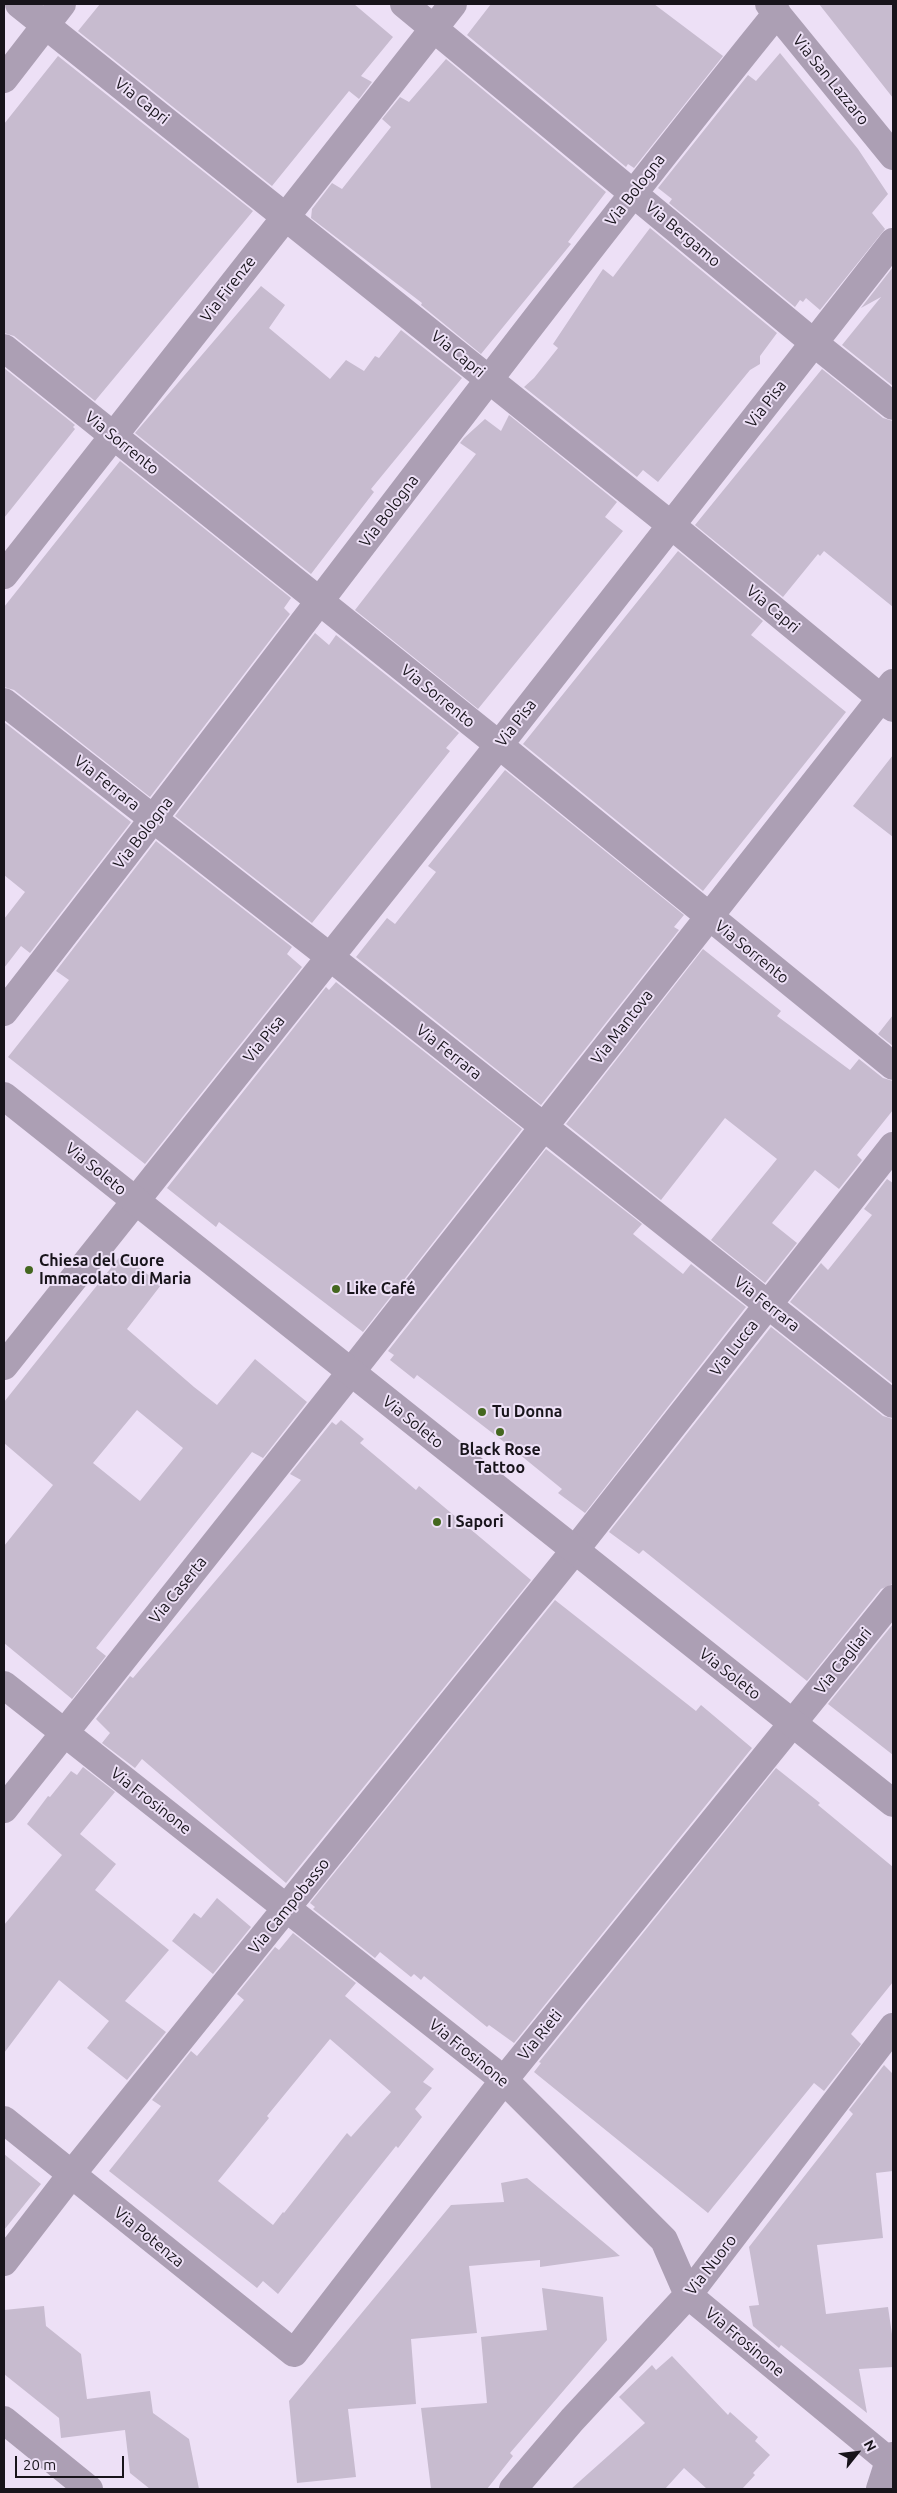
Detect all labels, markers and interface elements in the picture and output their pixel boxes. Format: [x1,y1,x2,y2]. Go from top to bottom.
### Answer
street label: Via San Lazzaro [789,31,873,129]
street label: Via Capri [111,74,173,128]
street label: Via Bologna [601,150,669,230]
street label: Via Bergamo [642,197,724,271]
street label: Via Firenze [196,252,260,326]
street label: Via Capri [427,326,489,382]
street label: Via Pisa [741,376,791,432]
street label: Via Sorrento [81,407,163,479]
street label: Via Bologna [355,471,423,551]
street label: Via Capri [742,581,804,637]
street label: Via Sorrento [397,660,479,732]
street label: Via Pisa [491,695,541,751]
street label: Via Ferrara [70,751,144,815]
street label: Via Bologna [109,793,177,873]
street label: Via Sorrento [711,916,793,988]
street label: Via Mantova [587,986,657,1068]
street label: Via Pisa [239,1012,289,1066]
street label: Via Ferrara [412,1020,486,1084]
street label: Via Soleto [62,1139,130,1199]
place label: Chiesa del Cuore Immacolato di Maria [39,1251,192,1289]
marker: Chiesa del Cuore Immacolato di Maria [23,1264,35,1276]
street label: Via Ferrara [730,1272,804,1336]
place label: Like Café [346,1279,415,1299]
marker: Like Café [330,1283,342,1295]
street label: Via Lucca [706,1316,762,1380]
street label: Via Soleto [379,1392,447,1452]
place label: Tu Donna [492,1402,563,1422]
marker: Tu Donna [476,1406,488,1418]
marker: Black Rose Tattoo [494,1426,506,1438]
place label: Black Rose Tattoo [459,1440,541,1478]
place label: I Sapori [447,1512,504,1532]
marker: I Sapori [431,1516,443,1528]
street label: Via Caserta [145,1553,211,1627]
street label: Via Cagliari [810,1624,876,1698]
street label: Via Soleto [695,1644,765,1704]
street label: Via Frosinone [107,1763,195,1839]
street label: Via Campobasso [244,1854,334,1958]
street label: Via Rieti [514,2006,566,2064]
street label: Via Frosinone [425,2015,513,2091]
street label: Via Potenza [110,2203,188,2271]
street label: Via Nuoro [681,2231,741,2299]
street label: Via Frosinone [702,2303,788,2381]
north arrow [832,2428,882,2478]
text: N [861,2437,880,2454]
scale bar [18,2446,126,2478]
text: 20 m [23,2456,56,2473]

